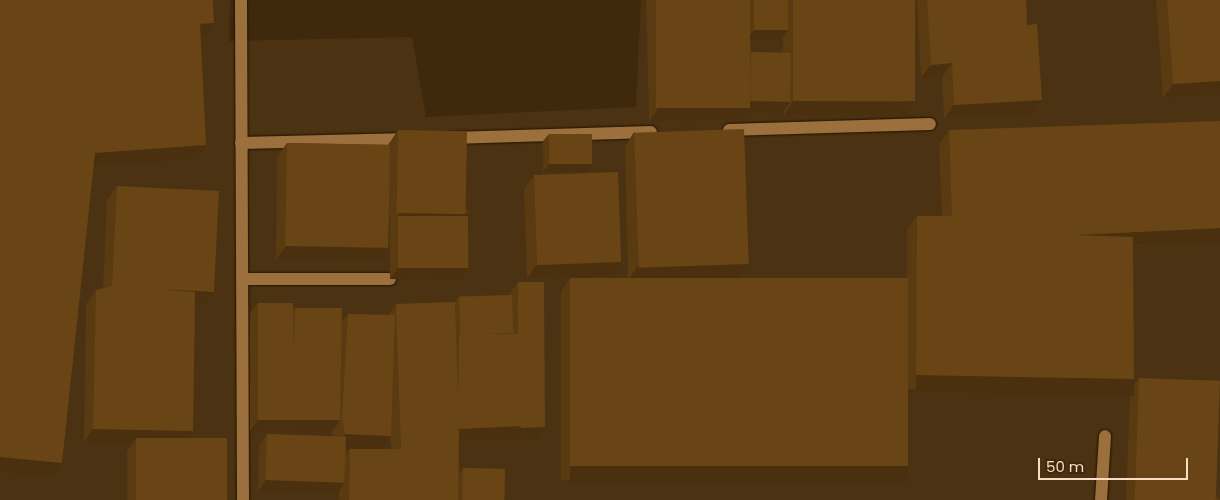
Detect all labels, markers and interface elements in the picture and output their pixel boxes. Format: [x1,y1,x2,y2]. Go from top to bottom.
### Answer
scale bar [1040,448,1190,480]
text: 50 m [1046,456,1084,477]

